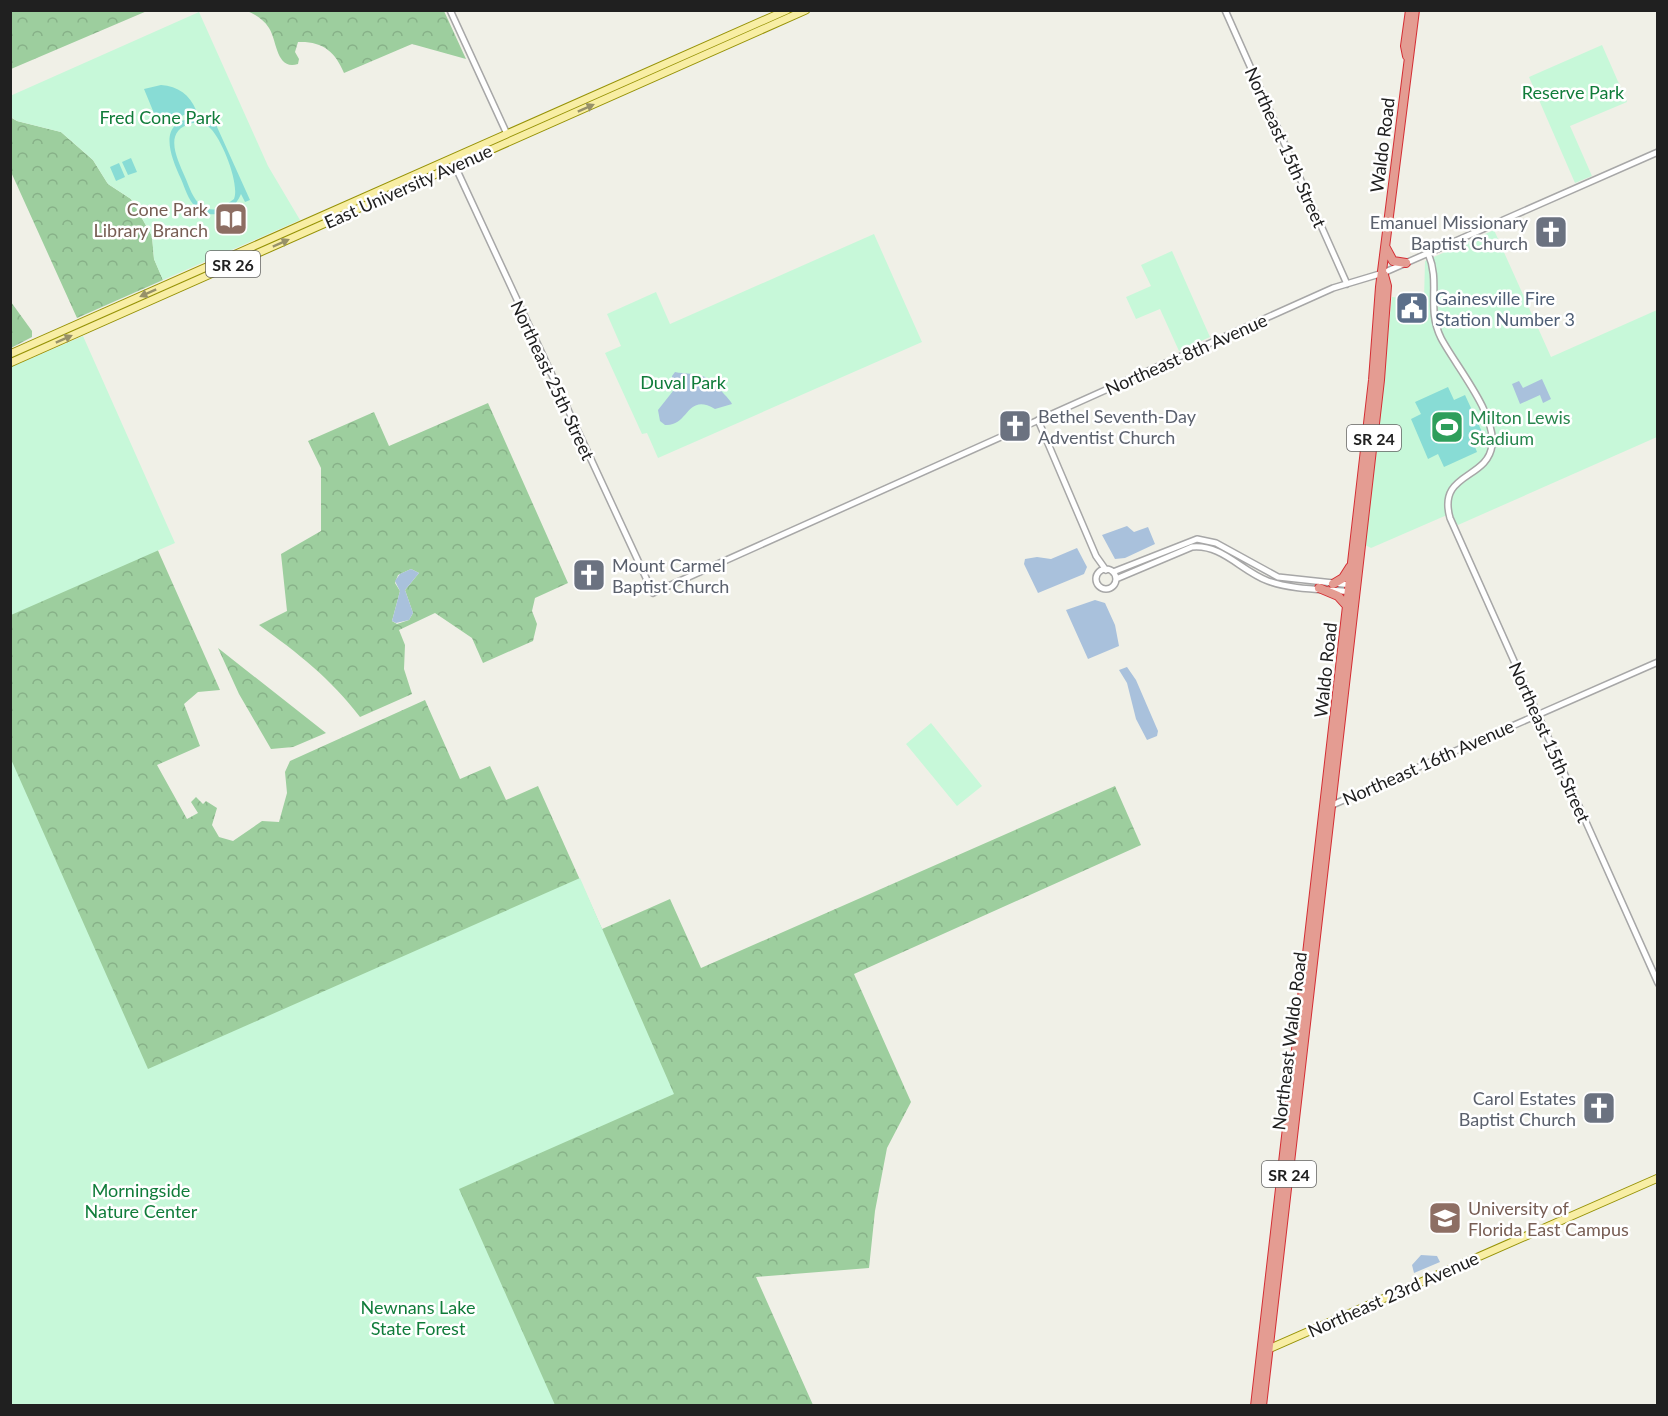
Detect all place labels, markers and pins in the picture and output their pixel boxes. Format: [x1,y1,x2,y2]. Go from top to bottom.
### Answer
place label: Cone Park Library Branch [94,198,209,241]
library icon: Cone Park Library Branch [213,201,249,237]
place label: Emanuel Missionary Baptist Church [1370,211,1529,254]
church icon: Emanuel Missionary Baptist Church [1533,214,1569,250]
place label: Gainesville Fire Station Number 3 [1435,287,1575,330]
public building icon: Gainesville Fire Station Number 3 [1394,290,1430,326]
place label: Bethel Seventh-Day Adventist Church [1038,405,1197,448]
place label: Milton Lewis Stadium [1470,406,1571,449]
church icon: Bethel Seventh-Day Adventist Church [997,408,1033,444]
sports icon: Milton Lewis Stadium [1429,409,1465,445]
place label: Mount Carmel Baptist Church [612,554,729,597]
church icon: Mount Carmel Baptist Church [571,557,607,593]
place label: Carol Estates Baptist Church [1459,1087,1576,1130]
church icon: Carol Estates Baptist Church [1581,1090,1617,1126]
place label: University of Florida East Campus [1468,1197,1629,1240]
school or university icon: University of Florida East Campus [1427,1200,1463,1236]

